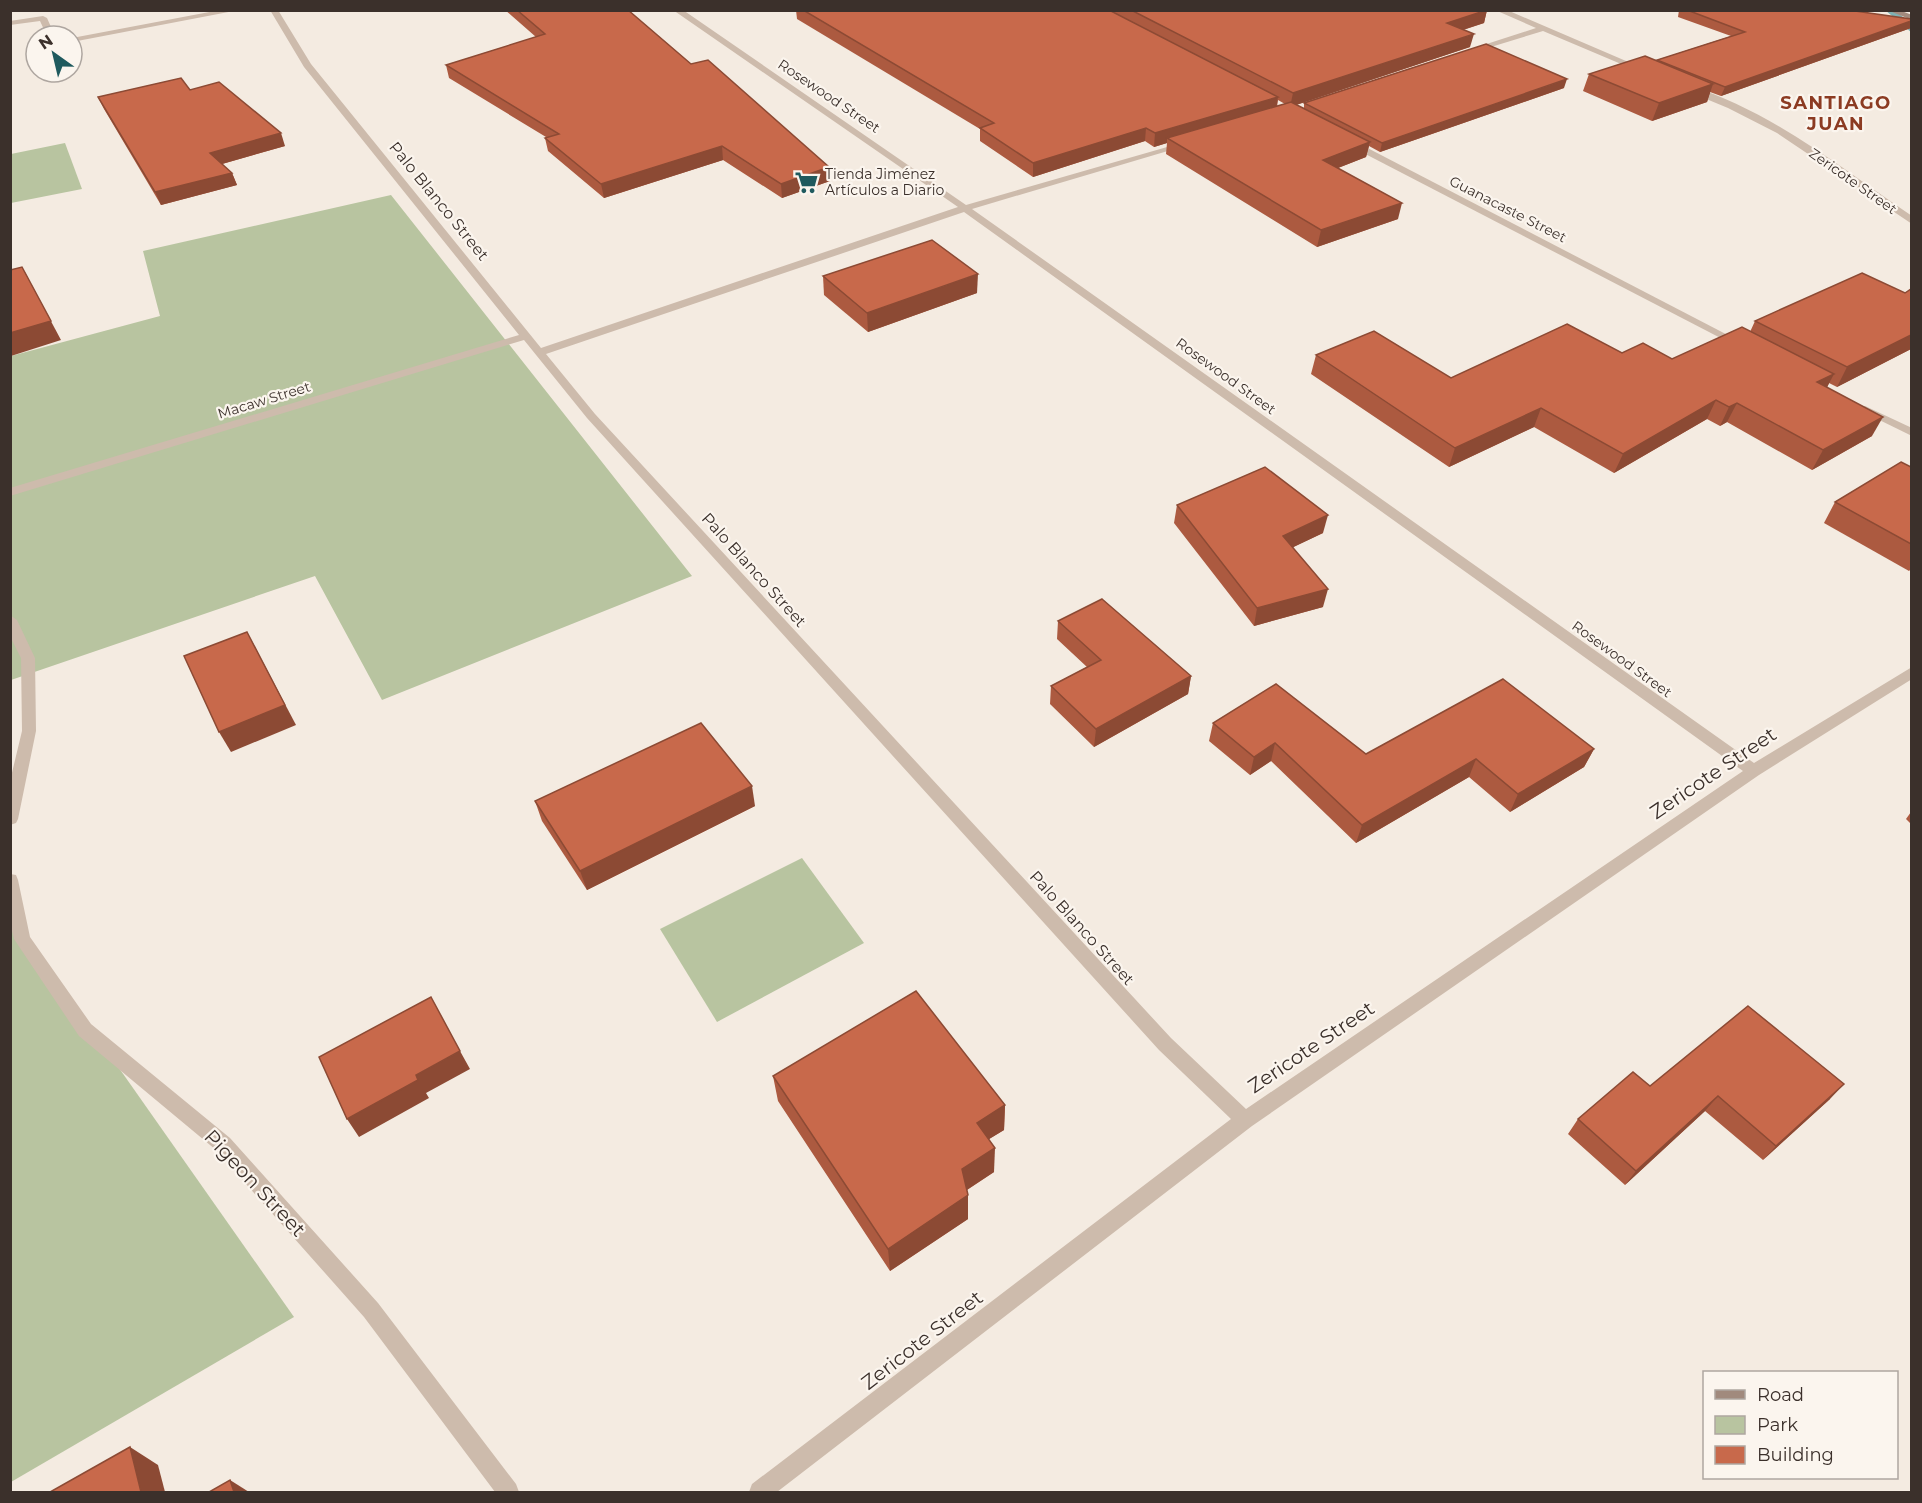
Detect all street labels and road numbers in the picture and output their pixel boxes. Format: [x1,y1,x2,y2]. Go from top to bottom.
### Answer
street label: Rosewood Street [775,55,884,137]
street label: Palo Blanco Street [385,138,493,265]
street label: Zericote Street [1806,144,1901,218]
street label: Guanacaste Street [1446,172,1570,246]
street label: Rosewood Street [1172,334,1280,418]
street label: Macaw Street [215,377,313,423]
street label: Palo Blanco Street [698,509,811,631]
street label: Rosewood Street [1568,617,1676,701]
street label: Zericote Street [1645,722,1781,824]
street label: Palo Blanco Street [1026,867,1139,989]
street label: Zericote Street [1243,996,1379,1098]
street label: Pigeon Street [199,1125,311,1241]
street label: Zericote Street [857,1285,987,1395]

